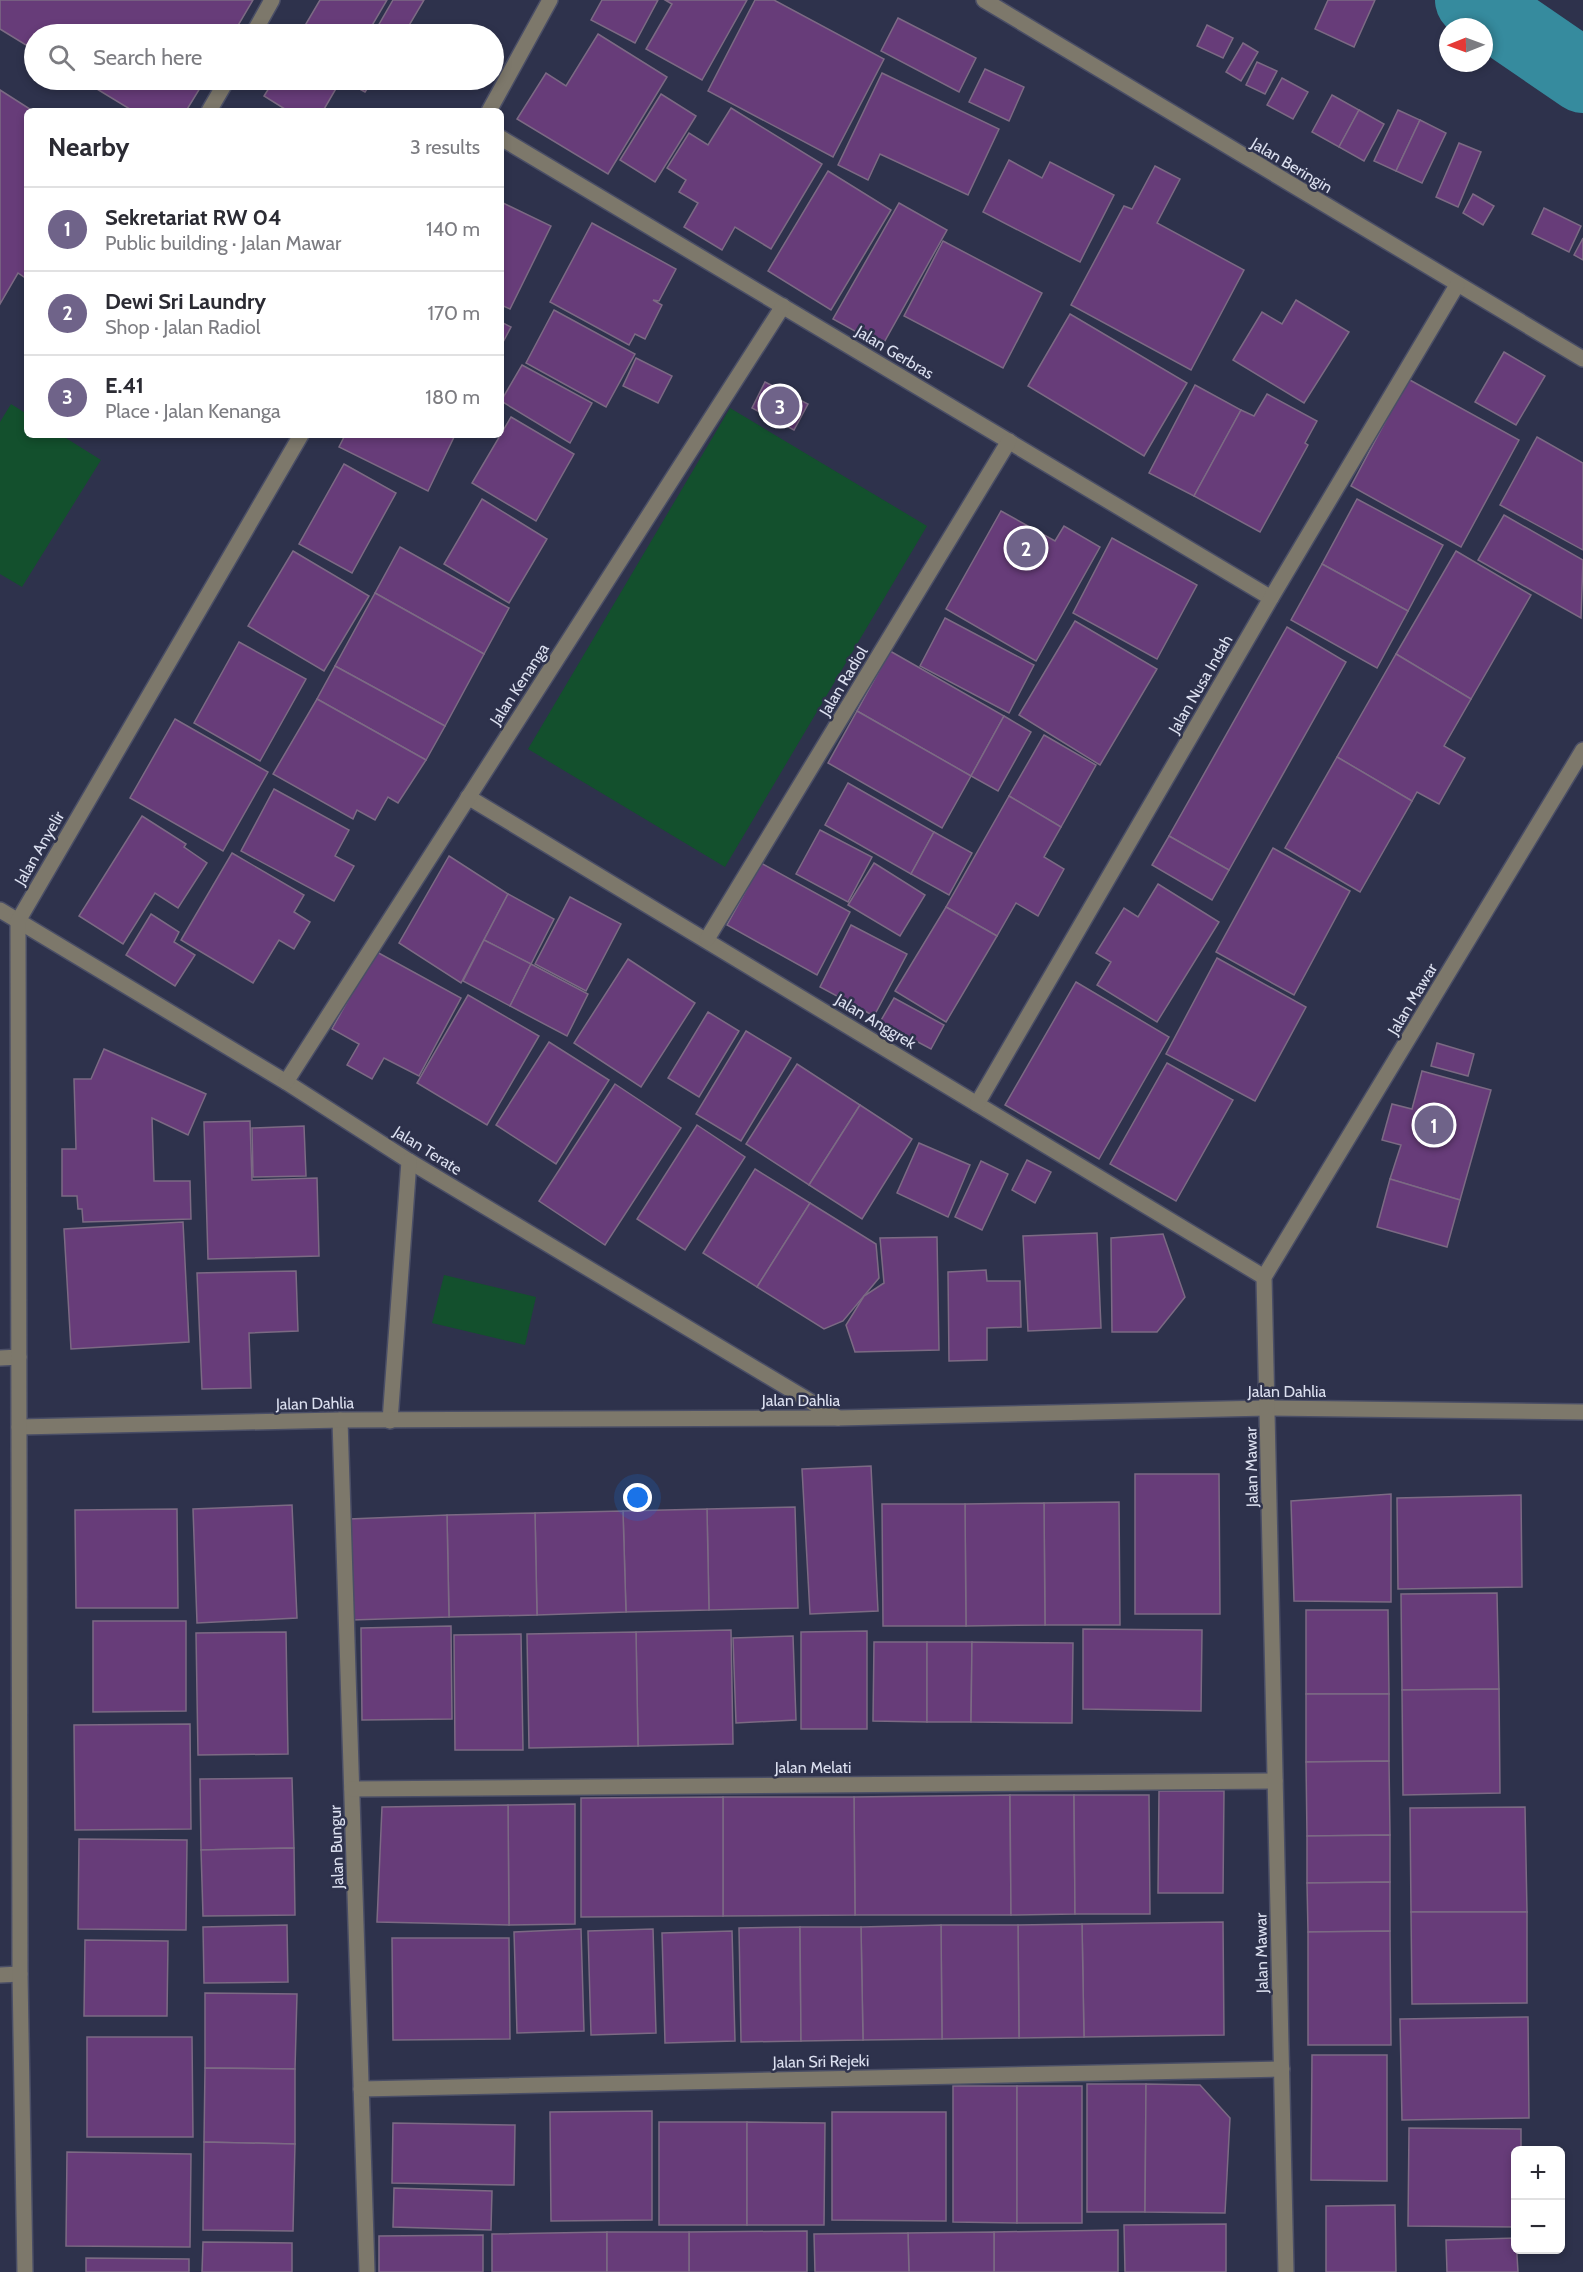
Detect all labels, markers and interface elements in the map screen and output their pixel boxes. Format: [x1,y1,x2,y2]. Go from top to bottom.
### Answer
north arrow [1439,18,1493,72]
search box [24,24,504,90]
icon: search [45,41,78,74]
text: Search here [93,44,202,71]
text: Nearby [48,131,129,163]
street label: Jalan Beringin [1247,133,1336,197]
text: 3 results [410,135,480,159]
text: Sekretariat RW 04 [105,204,282,231]
text: 1 [64,217,71,241]
text: 140 m [426,217,480,241]
text: Public building · Jalan Mawar [105,231,341,255]
text: Dewi Sri Laundry [105,288,266,315]
text: 2 [62,301,73,325]
text: 170 m [428,301,480,325]
text: Shop · Jalan Radiol [105,315,260,339]
street label: Jalan Gerbras [851,321,938,383]
text: E.41 [105,372,144,399]
pin: 3 [760,384,800,428]
text: 3 [62,385,73,409]
text: 180 m [425,385,480,409]
text: Place · Jalan Kenanga [105,399,281,423]
pin: 2 [1006,526,1046,570]
street label: Jalan Nusa Indah [1164,631,1236,738]
street label: Jalan Kenanga [485,640,553,730]
street label: Jalan Radiol [815,643,872,720]
street label: Jalan Anyelir [10,807,69,890]
street label: Jalan Mawar [1383,959,1442,1039]
street label: Jalan Anggrek [831,989,920,1053]
pin: 1 [1414,1102,1454,1148]
street label: Jalan Terate [389,1121,465,1179]
street label: Jalan Dahlia [1247,1382,1326,1401]
street label: Jalan Dahlia [761,1391,840,1410]
street label: Jalan Dahlia [275,1393,355,1414]
street label: Jalan Mawar [1241,1426,1262,1508]
your location [623,1483,652,1512]
street label: Jalan Melati [774,1758,851,1777]
street label: Jalan Bungur [326,1804,347,1890]
street label: Jalan Mawar [1251,1912,1272,1994]
street label: Jalan Sri Rejeki [772,2051,869,2072]
map controls [1511,2146,1565,2254]
button: + [1511,2146,1565,2200]
button: − [1511,2200,1565,2254]

